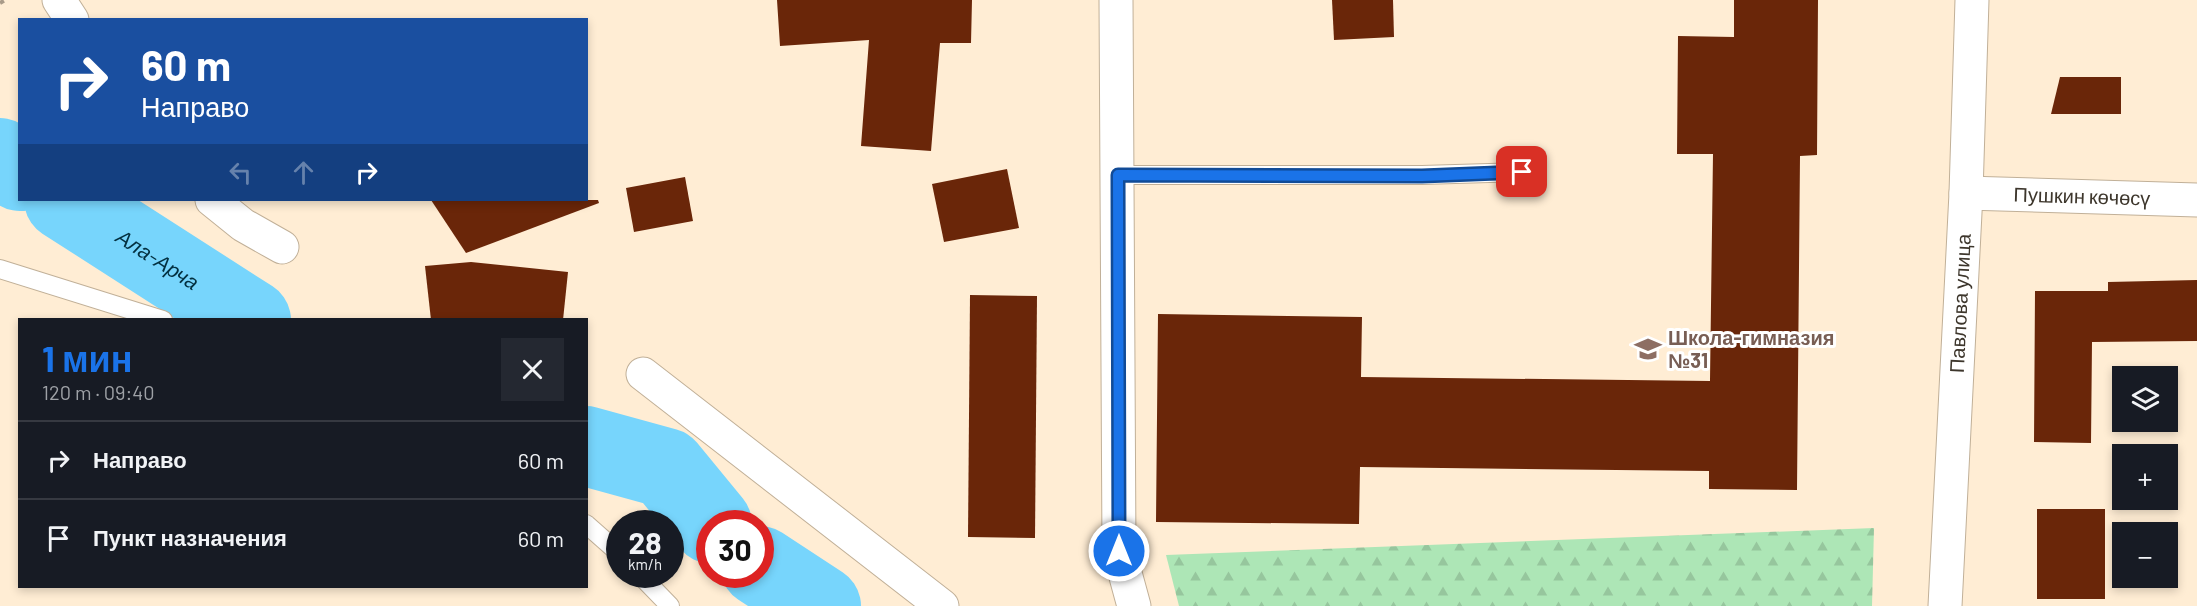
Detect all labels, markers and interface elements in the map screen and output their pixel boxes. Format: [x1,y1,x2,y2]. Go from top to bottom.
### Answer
text: 60 m [141,39,231,89]
icon: right [42,42,120,120]
text: Направо [141,90,249,122]
pin [1496,146,1547,197]
icon: arrive [1505,155,1538,188]
icon: left [224,156,257,189]
icon: ahead [287,156,320,189]
icon: right [350,156,383,189]
street label: Пушкин көчөсү [2013,181,2151,210]
water label: Ала-Арча [111,222,204,294]
street label: Павлова улица [1944,232,1975,373]
place label: Школа-гимназия №31 [1668,325,1834,372]
school or university icon: Школа-гимназия №31 [1633,334,1663,364]
text: 1 мин [42,336,132,379]
button: close [501,338,564,401]
map controls [2112,366,2178,588]
button: layers [2112,366,2178,432]
text: 120 m · 09:40 [42,380,155,404]
icon: right [42,444,75,477]
button: + [2112,444,2178,510]
text: Направо [93,446,187,472]
text: 60 m [518,447,564,473]
speed limit sign: 30 [696,510,774,588]
position arrow [1087,519,1151,583]
icon: arrive [42,522,75,555]
button: − [2112,522,2178,588]
text: Пункт назначения [93,524,287,550]
text: 28 [628,524,662,560]
text: 60 m [518,525,564,551]
text: km/h [628,555,662,573]

